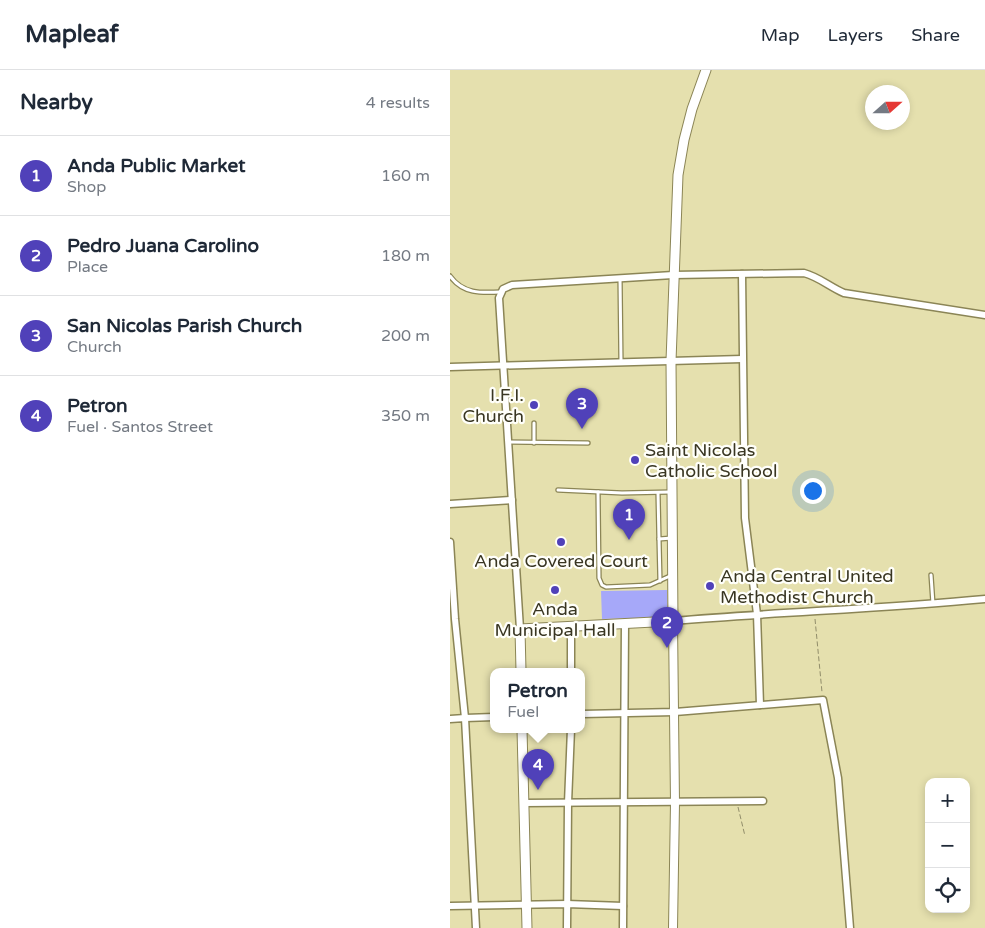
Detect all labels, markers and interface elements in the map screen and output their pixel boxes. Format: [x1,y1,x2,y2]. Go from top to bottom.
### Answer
text: Mapleaf [25,20,119,49]
text: Map [761,24,800,46]
text: Layers [828,24,883,46]
text: Share [911,24,960,46]
north arrow [865,85,910,130]
text: Nearby [20,90,93,115]
text: 4 results [366,93,430,113]
text: Anda Public Market [67,155,245,177]
text: 1 [31,166,41,186]
text: 160 m [381,166,430,186]
text: Shop [67,177,106,197]
text: Pedro Juana Carolino [67,235,259,257]
text: 2 [31,246,41,266]
text: 180 m [381,246,430,266]
text: Place [67,257,108,277]
text: San Nicolas Parish Church [67,315,302,337]
text: 3 [31,326,41,346]
text: 200 m [381,326,430,346]
text: Church [67,337,122,357]
place label: I.F.I. Church [462,384,524,427]
pin: 3 [566,388,598,429]
text: Petron [67,395,128,417]
marker: I.F.I. Church [528,399,540,411]
text: 4 [31,406,41,426]
text: 350 m [381,406,430,426]
text: Fuel · Santos Street [67,417,213,437]
place label: Saint Nicolas Catholic School [645,439,777,482]
marker: Saint Nicolas Catholic School [629,454,641,466]
your location [800,478,826,504]
pin: 1 [613,499,645,540]
marker: Anda Covered Court [555,536,567,548]
place label: Anda Covered Court [474,550,648,572]
place label: Anda Central United Methodist Church [720,565,894,608]
marker: Anda Central United Methodist Church [704,580,716,592]
marker: Anda Municipal Hall [549,584,561,596]
place label: Anda Municipal Hall [495,598,615,641]
pin: 2 [651,607,683,648]
popup [490,668,585,733]
text: Petron [507,680,568,702]
text: Fuel [507,702,539,722]
pin: 4 [522,749,554,790]
map controls [925,778,970,913]
button: + [925,778,970,823]
button: − [925,823,970,868]
button: locate [925,868,970,913]

